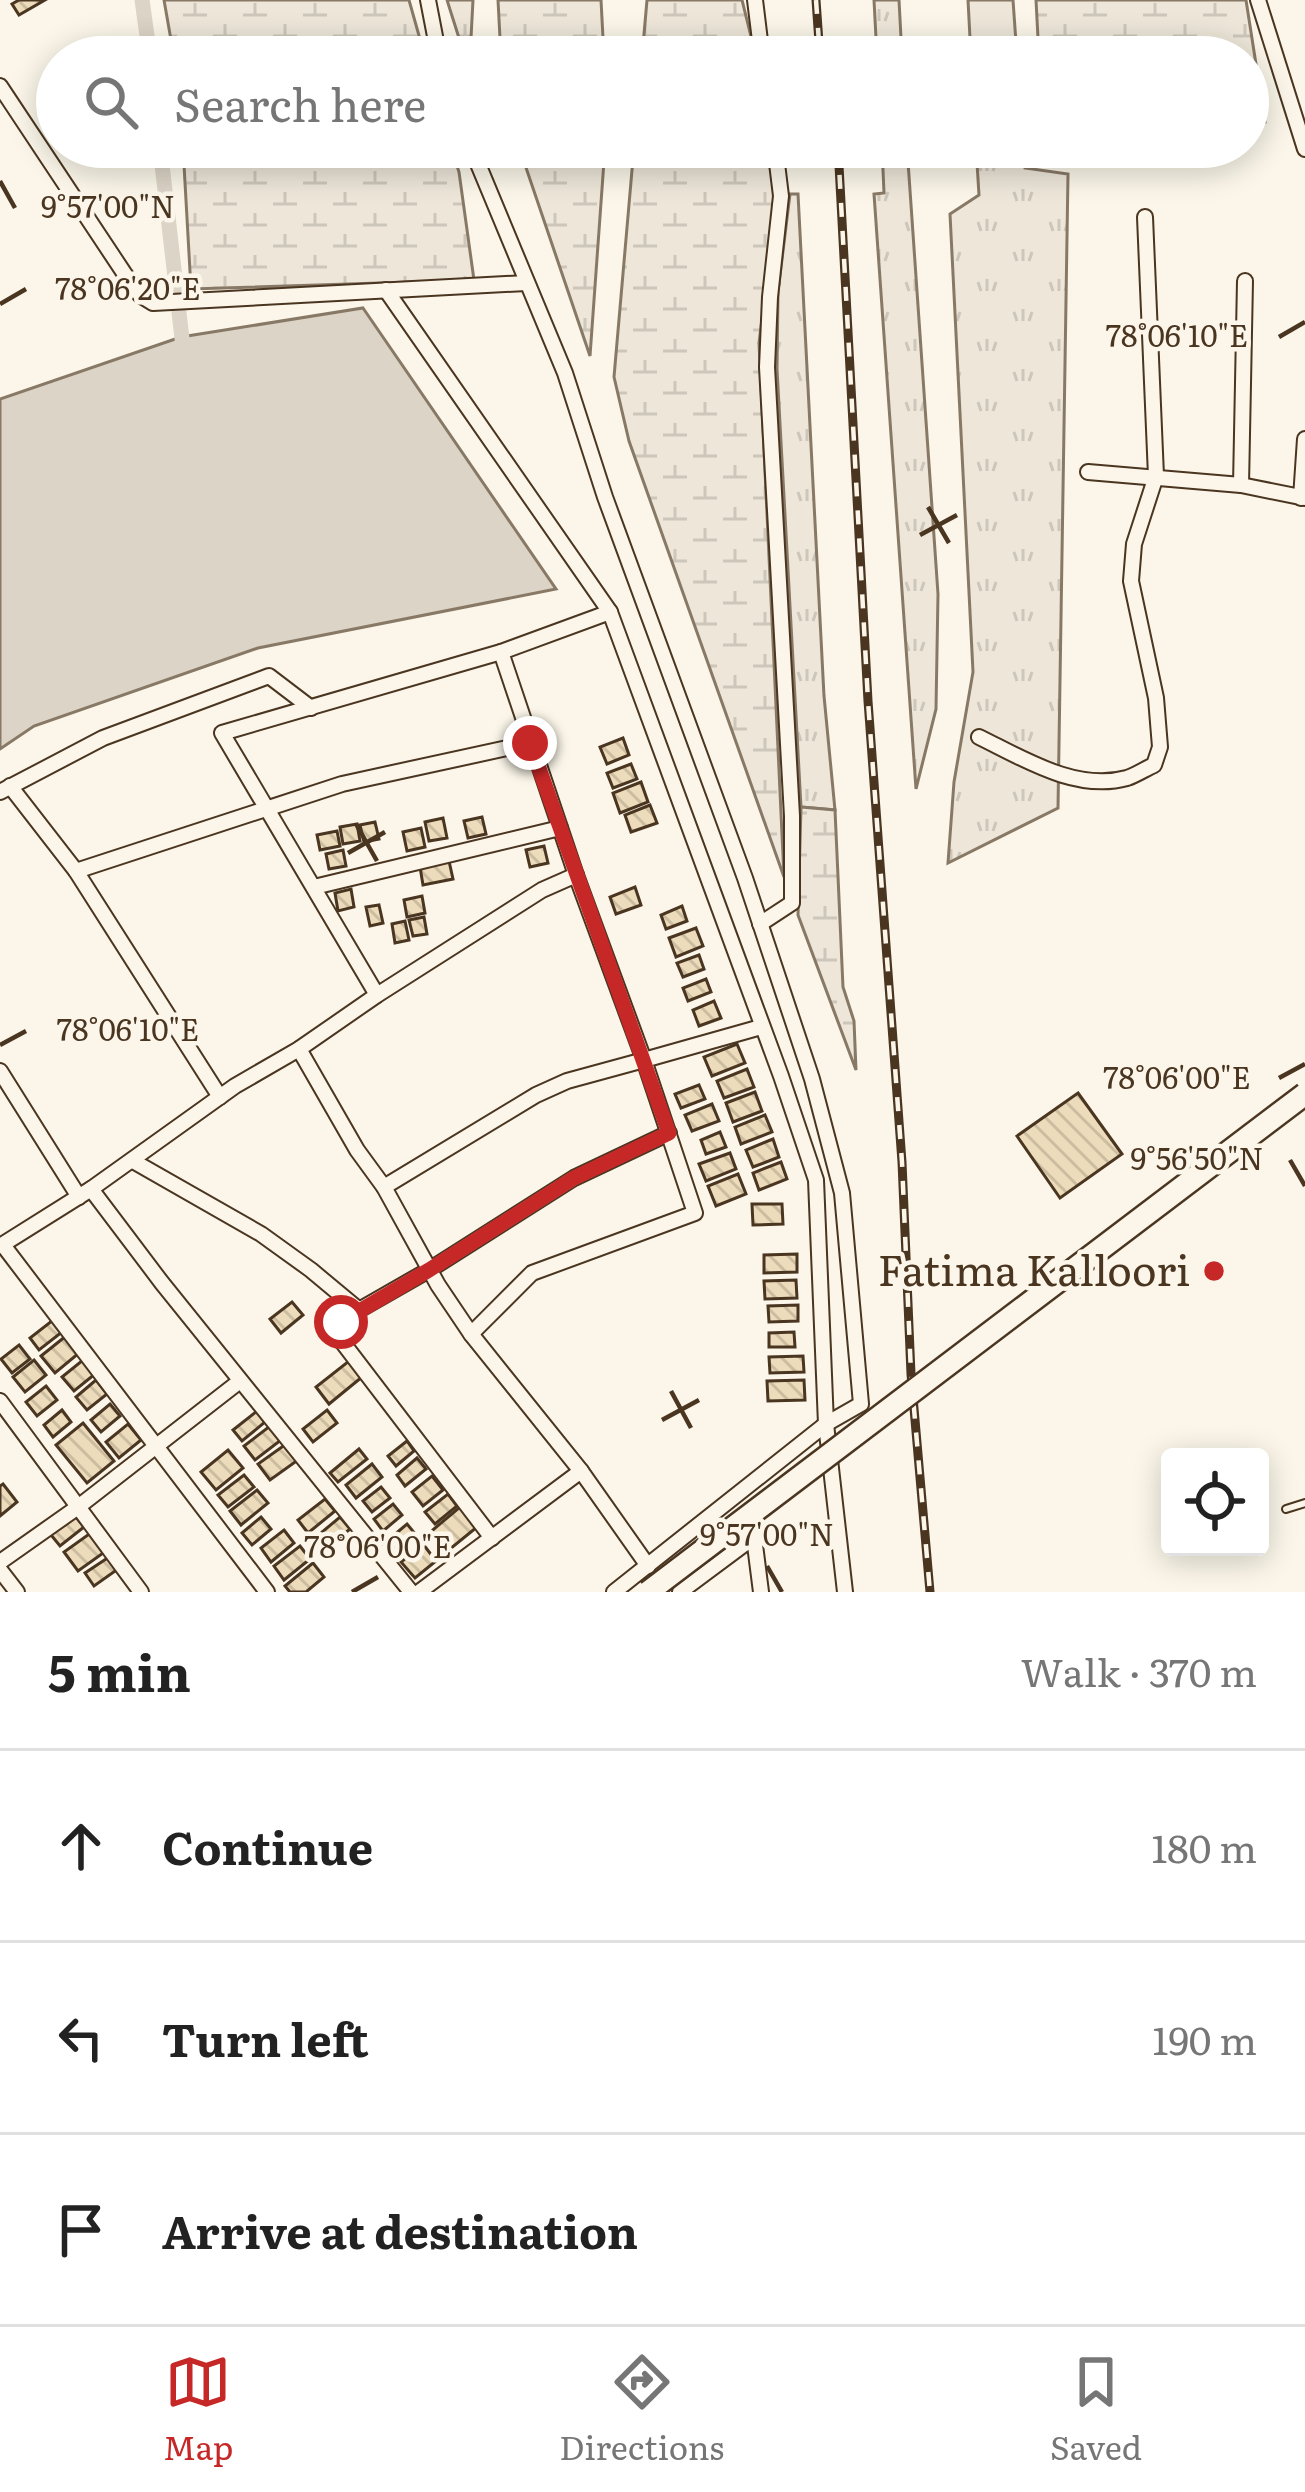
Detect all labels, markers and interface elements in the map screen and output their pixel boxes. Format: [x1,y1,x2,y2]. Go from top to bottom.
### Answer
search box [36,36,1269,168]
icon: search [78,69,144,135]
text: Search here [174,69,426,136]
text: 9°57'00"N [41,183,175,227]
text: 78°06'20"E [55,265,201,309]
text: 78°06'10"E [1106,312,1248,356]
route end [503,716,557,770]
text: 78°06'10"E [57,1006,199,1050]
text: 78°06'00"E [1103,1054,1251,1098]
text: 9°56'50"N [1130,1135,1264,1179]
place label: Fatima Kalloori [878,1237,1190,1299]
marker: Fatima Kalloori [1201,1258,1227,1284]
route start [314,1295,368,1349]
map controls [1161,1448,1269,1556]
button: locate [1161,1448,1269,1556]
text: 9°57'00"N [700,1511,834,1555]
text: 78°06'00"E [304,1523,452,1567]
text: 5 min [48,1632,191,1708]
text: Walk · 370 m [1021,1641,1257,1699]
text: Continue [162,1812,373,1879]
icon: ahead [48,1813,114,1879]
text: 180 m [1151,1817,1257,1875]
text: Turn left [162,2004,369,2071]
icon: left [48,2005,114,2071]
text: 190 m [1153,2009,1257,2067]
text: Arrive at destination [162,2196,638,2263]
icon: arrive [48,2197,114,2263]
tab: Map [163,2349,233,2470]
tab: Directions [559,2349,724,2470]
tab: Saved [1050,2349,1142,2470]

